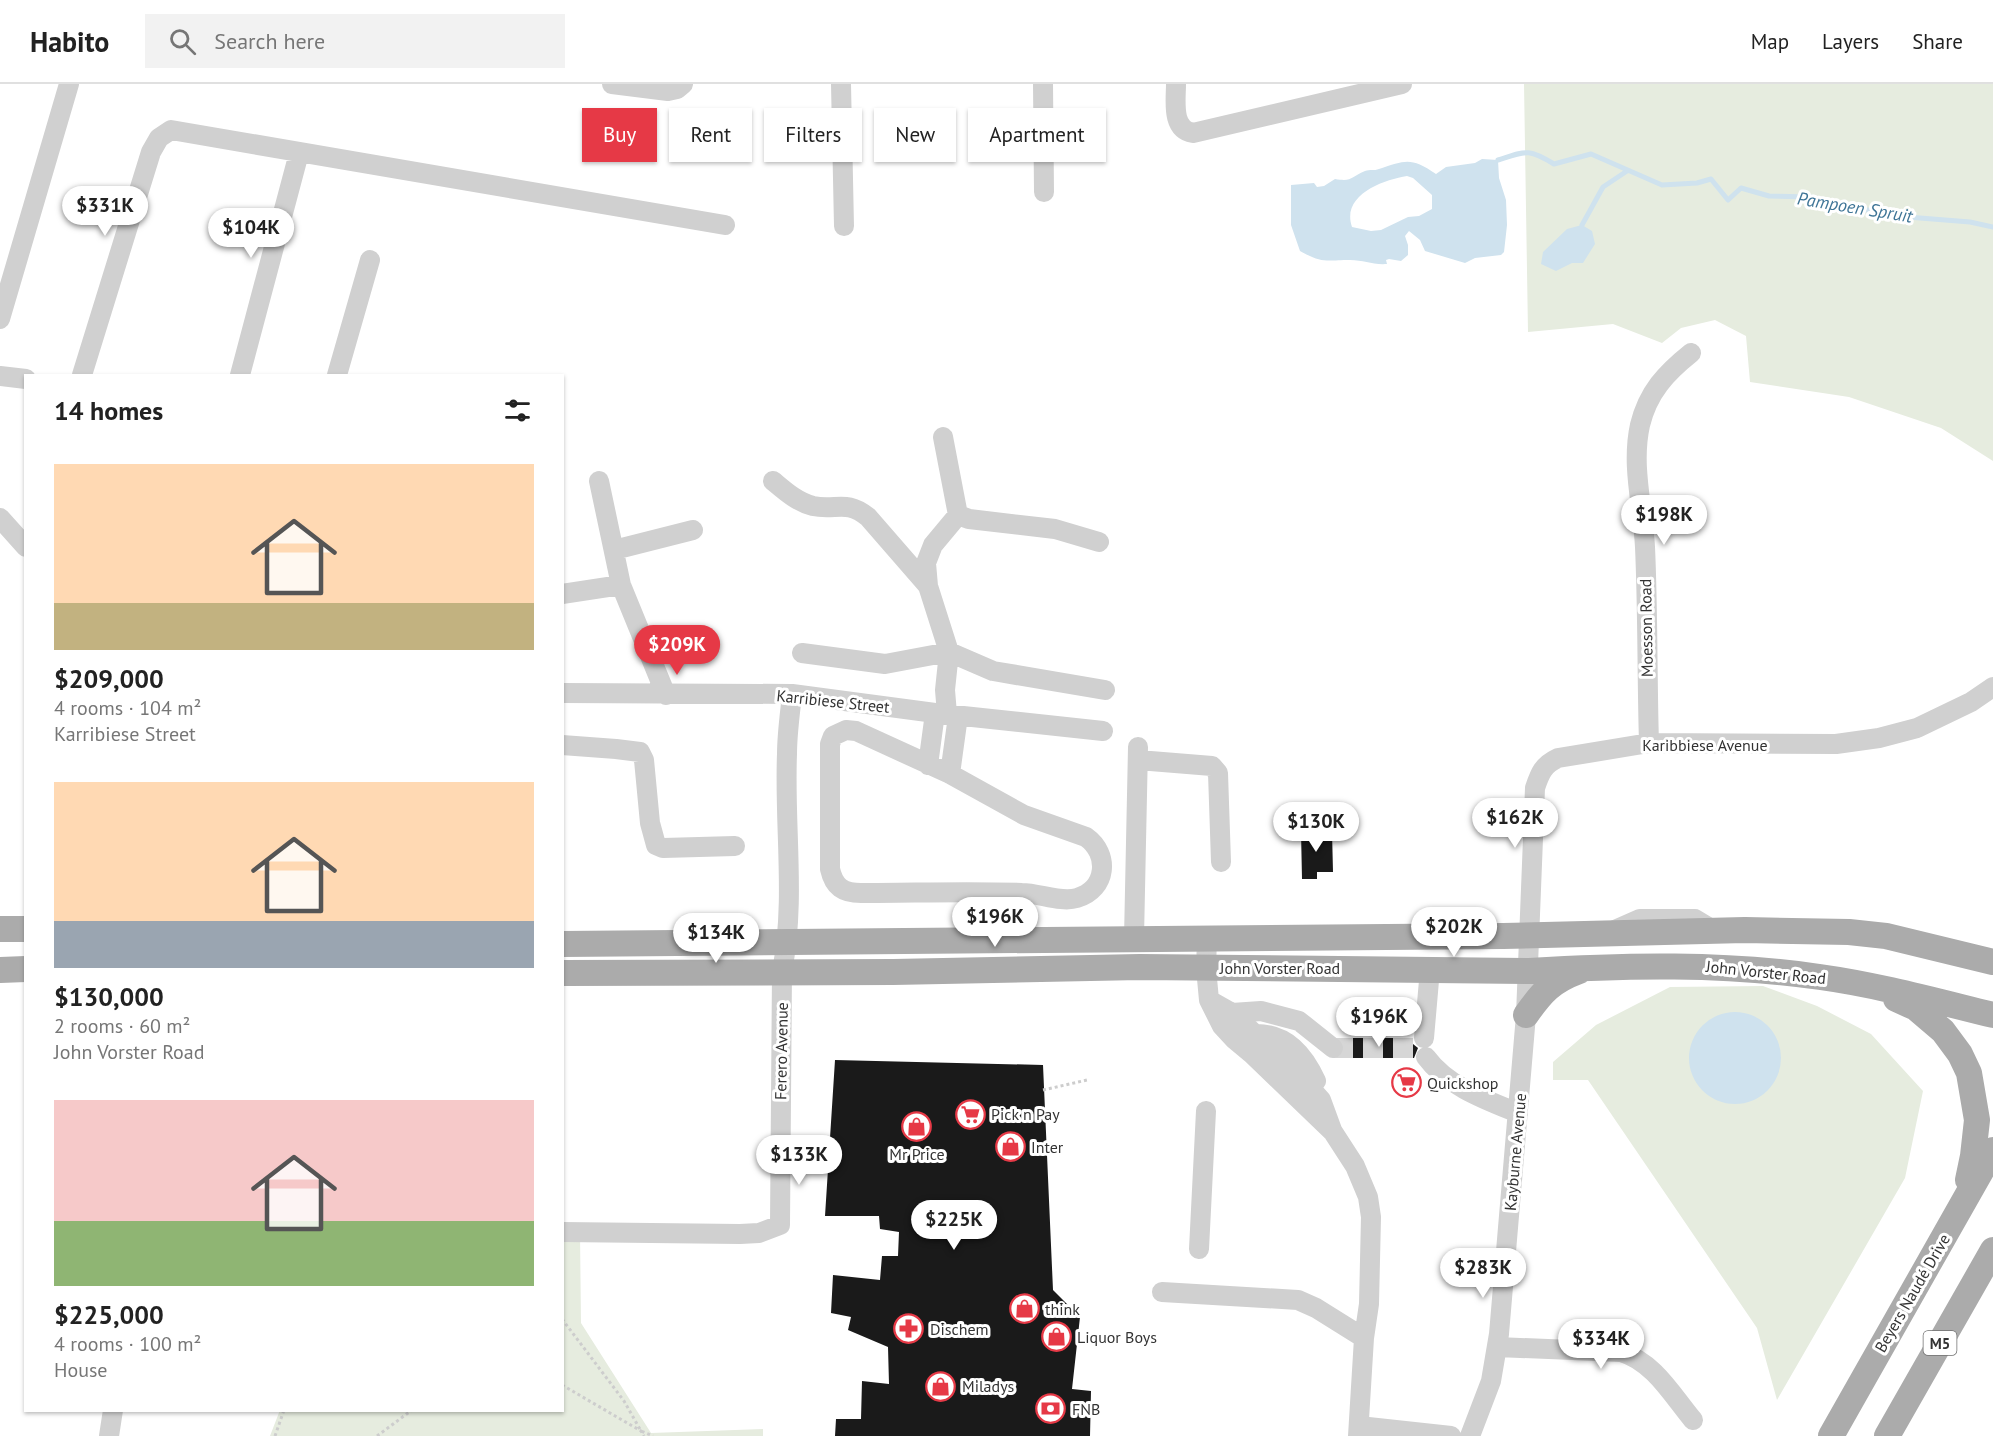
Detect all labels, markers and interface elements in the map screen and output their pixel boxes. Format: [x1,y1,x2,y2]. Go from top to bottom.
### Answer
search box [145,14,565,68]
text: Habito [30,23,109,60]
icon: search [166,25,199,58]
text: Search here [214,27,325,55]
text: Map [1751,28,1789,55]
text: Layers [1822,28,1879,55]
text: Share [1912,28,1963,55]
chip: Buy [582,108,657,162]
chip: Rent [669,108,752,162]
chip: Filters [764,108,862,162]
chip: New [874,108,956,162]
chip: Apartment [968,108,1106,162]
pin: $331K [63,186,147,237]
water label: Pampoen Spruit [1796,187,1916,228]
text: $331K [76,192,134,218]
pin: $104K [209,208,293,259]
text: $104K [222,214,280,240]
text: 14 homes [54,394,163,427]
icon: filters [501,394,534,427]
pin: $198K [1622,495,1706,546]
text: $198K [1635,501,1693,527]
icon: home [240,503,348,611]
street label: Moesson Road [1635,579,1657,677]
pin: $209K [635,625,719,676]
text: $209K [648,631,706,657]
text: $209,000 [54,662,164,695]
street label: Karribiese Street [776,685,891,717]
text: 4 rooms · 104 m² [54,695,201,721]
text: Karribiese Street [54,721,196,747]
street label: Karibbiese Avenue [1642,735,1768,755]
pin: $162K [1473,798,1557,849]
pin: $130K [1274,802,1358,853]
text: $162K [1486,804,1544,830]
text: $130K [1287,808,1345,834]
icon: home [240,821,348,929]
pin: $196K [953,897,1037,948]
text: $196K [966,903,1024,929]
pin: $202K [1412,907,1496,958]
pin: $134K [674,913,758,964]
text: $202K [1425,913,1483,939]
text: $134K [687,919,745,945]
street label: John Vorster Road [1704,956,1827,988]
street label: John Vorster Road [1219,958,1340,978]
text: $130,000 [54,980,164,1013]
pin: $196K [1337,997,1421,1048]
street label: Ferero Avenue [770,1002,792,1100]
text: $196K [1350,1003,1408,1029]
text: 2 rooms · 60 m² [54,1013,190,1039]
text: John Vorster Road [54,1039,205,1065]
supermarket icon: Quickshop [1390,1067,1422,1099]
place label: Quickshop [1427,1073,1498,1093]
street label: Kayburne Avenue [1500,1092,1530,1212]
supermarket icon: Pick n Pay [954,1098,986,1130]
place label: Pick n Pay [991,1104,1060,1124]
shop icon: Mr Price [901,1110,933,1142]
shop icon: Inter [994,1131,1026,1163]
pin: $133K [757,1135,841,1186]
place label: Inter [1031,1137,1064,1157]
icon: home [240,1139,348,1247]
text: $133K [770,1141,828,1167]
place label: Mr Price [889,1144,945,1164]
pin: $225K [912,1200,996,1251]
text: $225K [925,1206,983,1232]
street label: Beyers Naudé Drive [1870,1230,1954,1356]
pin: $283K [1441,1248,1525,1299]
text: $283K [1454,1254,1512,1280]
shop icon: think [1008,1293,1040,1325]
text: $225,000 [54,1298,164,1331]
place label: think [1045,1299,1080,1319]
pharmacy icon: Dischem [893,1313,925,1345]
place label: Dischem [930,1319,989,1339]
pin: $334K [1559,1319,1643,1370]
shop icon: Liquor Boys [1040,1321,1072,1353]
text: $334K [1572,1325,1630,1351]
place label: Liquor Boys [1077,1327,1157,1347]
text: 4 rooms · 100 m² [54,1331,201,1357]
road number: M5 [1924,1331,1956,1355]
text: House [54,1357,108,1383]
shop icon: Miladys [925,1370,957,1402]
place label: Miladys [962,1376,1015,1396]
bank icon: FNB [1035,1393,1067,1425]
place label: FNB [1072,1399,1100,1419]

